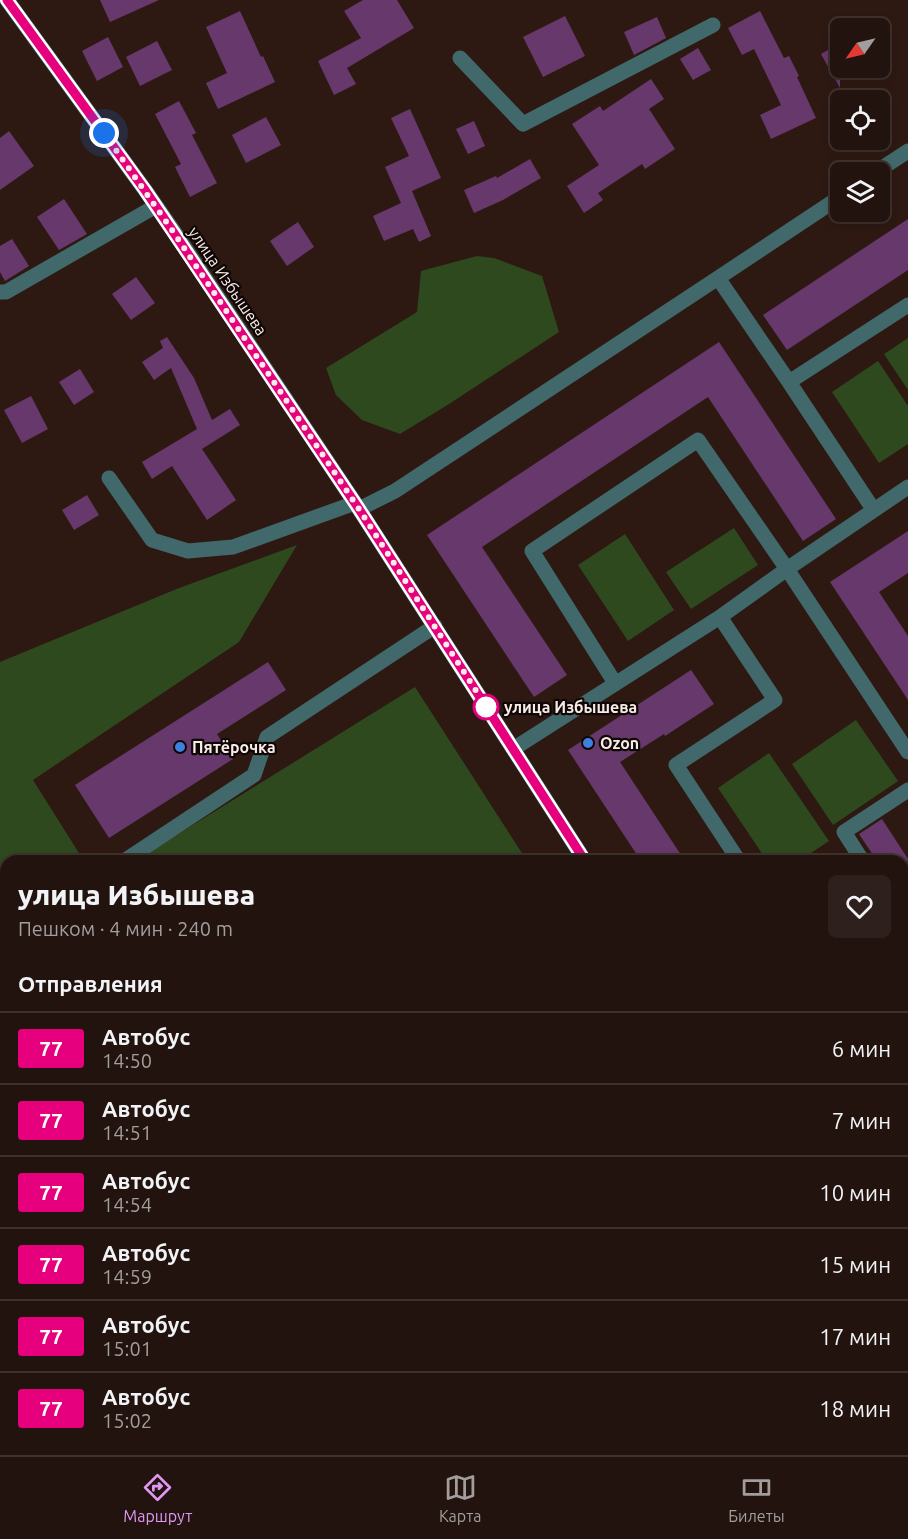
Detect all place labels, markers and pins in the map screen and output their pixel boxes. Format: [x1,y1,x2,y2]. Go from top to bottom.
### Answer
marker: улица Избышева [473,694,499,720]
place label: улица Избышева [504,698,637,716]
place label: Ozon [600,734,639,752]
marker: Ozon [581,736,595,750]
place label: Пятёрочка [192,738,276,756]
marker: Пятёрочка [173,740,187,754]

